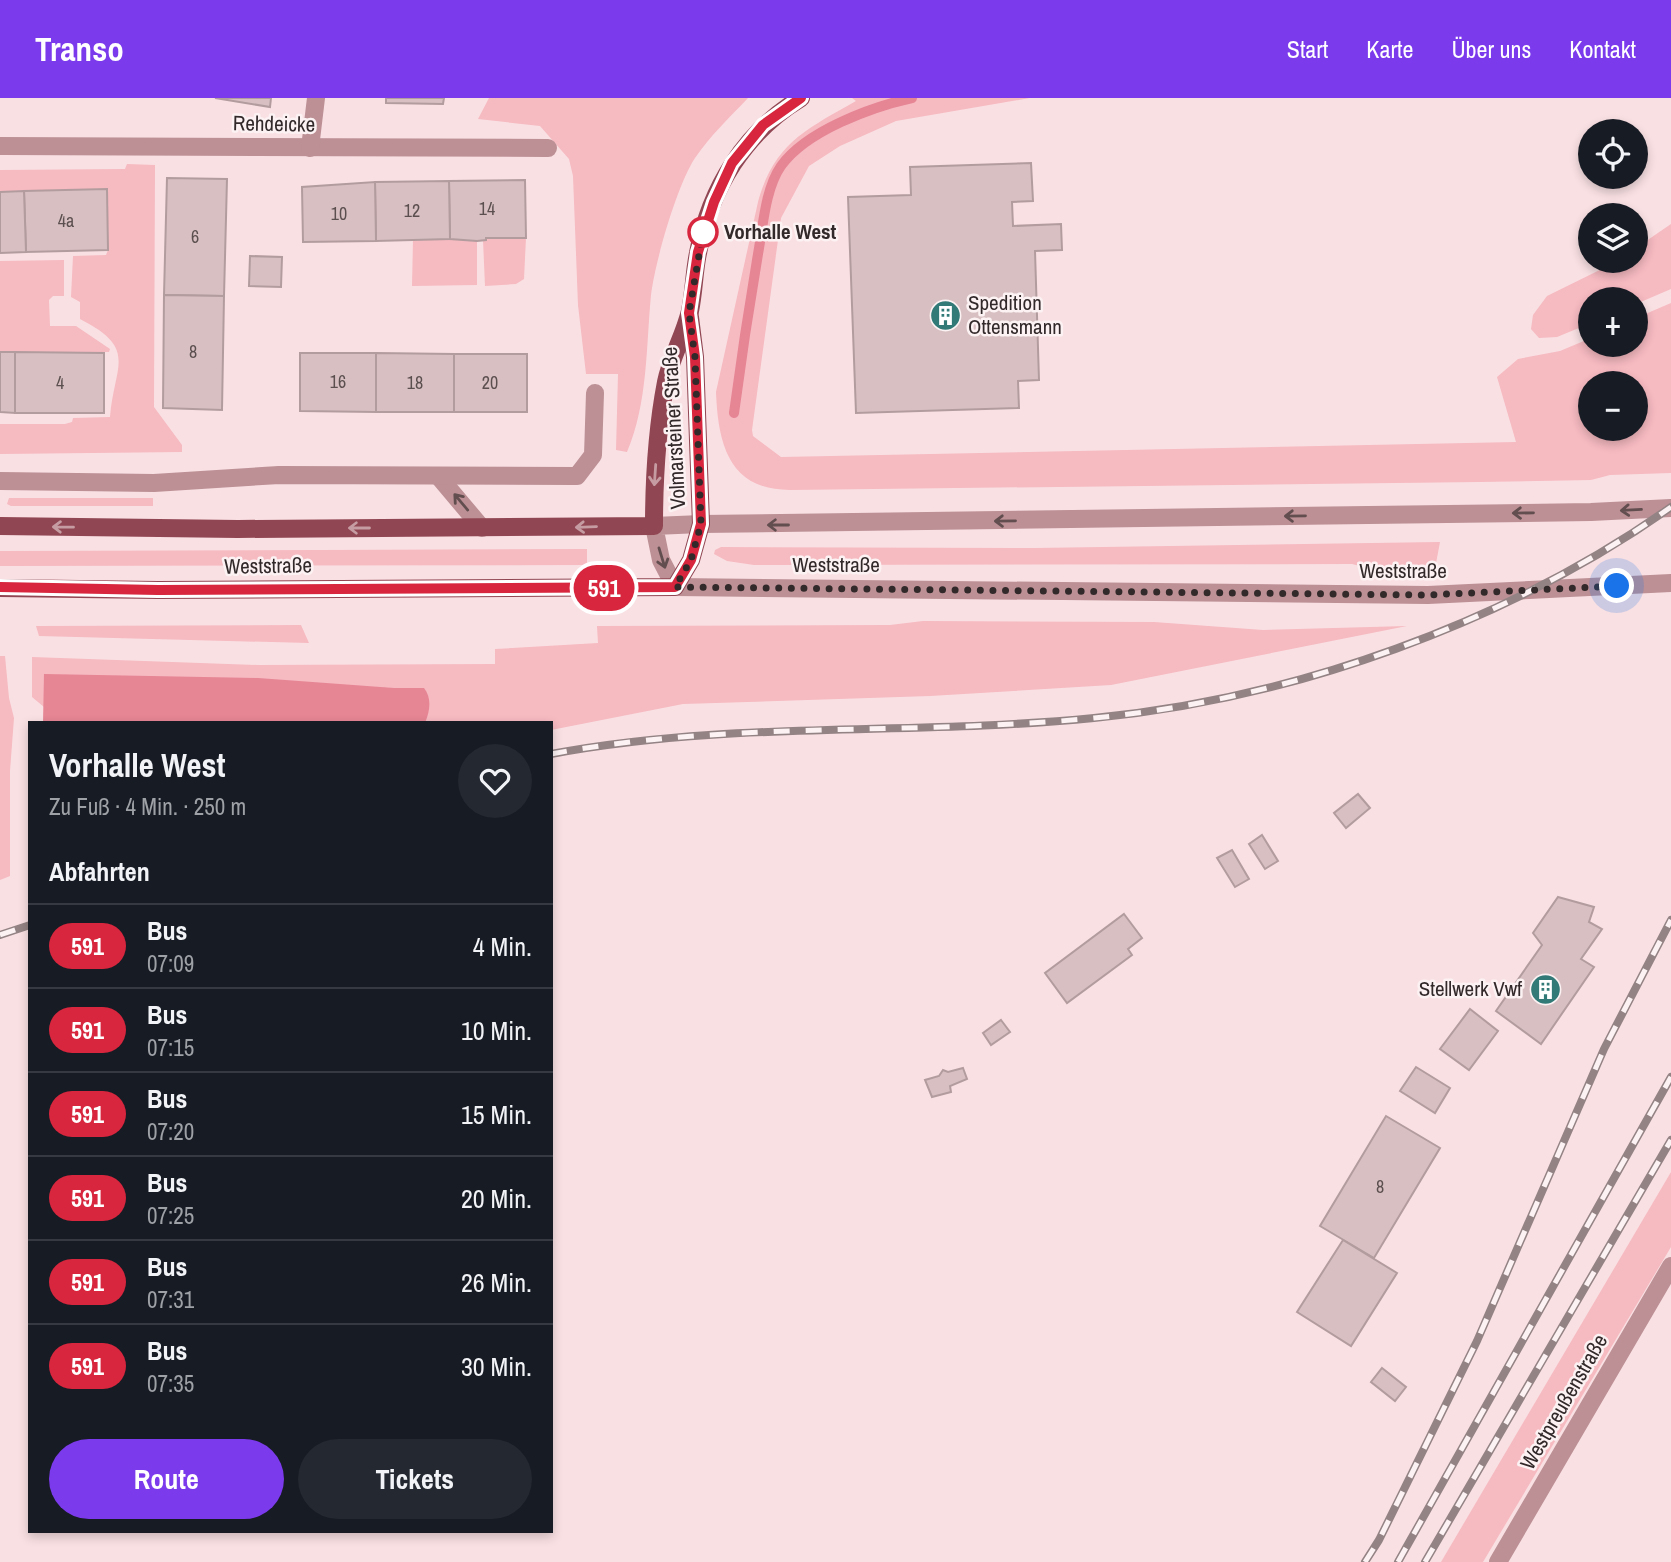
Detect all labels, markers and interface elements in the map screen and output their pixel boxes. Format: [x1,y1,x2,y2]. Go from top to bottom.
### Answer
text: Transo [35,27,124,71]
text: Start [1287,33,1328,65]
text: Karte [1366,33,1413,65]
text: Über uns [1451,33,1531,65]
text: Kontakt [1569,33,1636,65]
street label: Rehdeicke [233,108,315,139]
map controls [1578,119,1648,441]
button: locate [1578,119,1648,189]
house number: 14 [479,196,495,221]
house number: 12 [404,198,420,223]
house number: 10 [331,201,347,226]
button: layers [1578,203,1648,273]
house number: 4a [58,208,74,233]
marker: Vorhalle West [688,217,718,247]
place label: Vorhalle West [724,217,837,246]
house number: 6 [191,224,199,249]
button: + [1578,287,1648,357]
place label: Spedition Ottensmann [968,288,1062,341]
building icon: Spedition Ottensmann [928,298,962,332]
house number: 8 [189,339,197,364]
street label: Volmarsteiner Straße [655,346,692,510]
house number: 16 [330,369,346,394]
house number: 4 [56,370,64,395]
house number: 18 [407,370,423,395]
house number: 20 [482,370,498,395]
button: − [1578,371,1648,441]
one-way arrow [648,463,661,486]
one-way arrow [453,494,469,512]
one-way arrow [1620,504,1643,517]
one-way arrow [1512,506,1535,520]
one-way arrow [1284,510,1307,523]
one-way arrow [994,514,1017,527]
one-way arrow [766,518,789,532]
one-way arrow [52,520,75,534]
one-way arrow [347,521,370,535]
one-way arrow [575,521,598,534]
one-way arrow [656,546,669,568]
street label: Weststraße [224,550,312,581]
street label: Weststraße [792,550,880,579]
street label: Weststraße [1359,556,1447,585]
line badge: 591 [564,565,644,611]
your location [1599,568,1634,603]
text: 591 [588,572,620,604]
text: Vorhalle West [49,743,226,787]
button: heart [458,744,532,818]
text: Zu Fuß · 4 Min. · 250 m [49,791,246,822]
text: Abfahrten [49,854,150,889]
text: Bus [147,913,187,948]
text: 4 Min. [473,929,532,964]
text: 591 [71,930,104,962]
text: 07:09 [147,948,194,979]
building icon: Stellwerk Vwf [1528,972,1562,1006]
place label: Stellwerk Vwf [1419,974,1522,1003]
text: Bus [147,997,187,1032]
text: 10 Min. [461,1013,532,1048]
text: 591 [71,1014,104,1046]
text: 07:15 [147,1032,194,1063]
text: Bus [147,1081,187,1116]
text: 15 Min. [461,1097,532,1132]
text: 591 [71,1098,104,1130]
text: 07:20 [147,1116,194,1147]
text: Bus [147,1165,187,1200]
house number: 8 [1376,1174,1384,1199]
text: 20 Min. [461,1181,532,1216]
text: 591 [71,1182,104,1214]
text: 07:25 [147,1200,194,1231]
text: Bus [147,1249,187,1284]
text: 26 Min. [461,1265,532,1300]
text: 591 [71,1266,104,1298]
text: 07:31 [147,1284,194,1315]
street label: Westpreußenstraße [1513,1329,1614,1475]
text: Bus [147,1333,187,1368]
text: 30 Min. [461,1349,532,1384]
text: 591 [71,1350,104,1382]
text: 07:35 [147,1368,194,1399]
button: Route [49,1439,284,1519]
button: Tickets [298,1439,532,1519]

